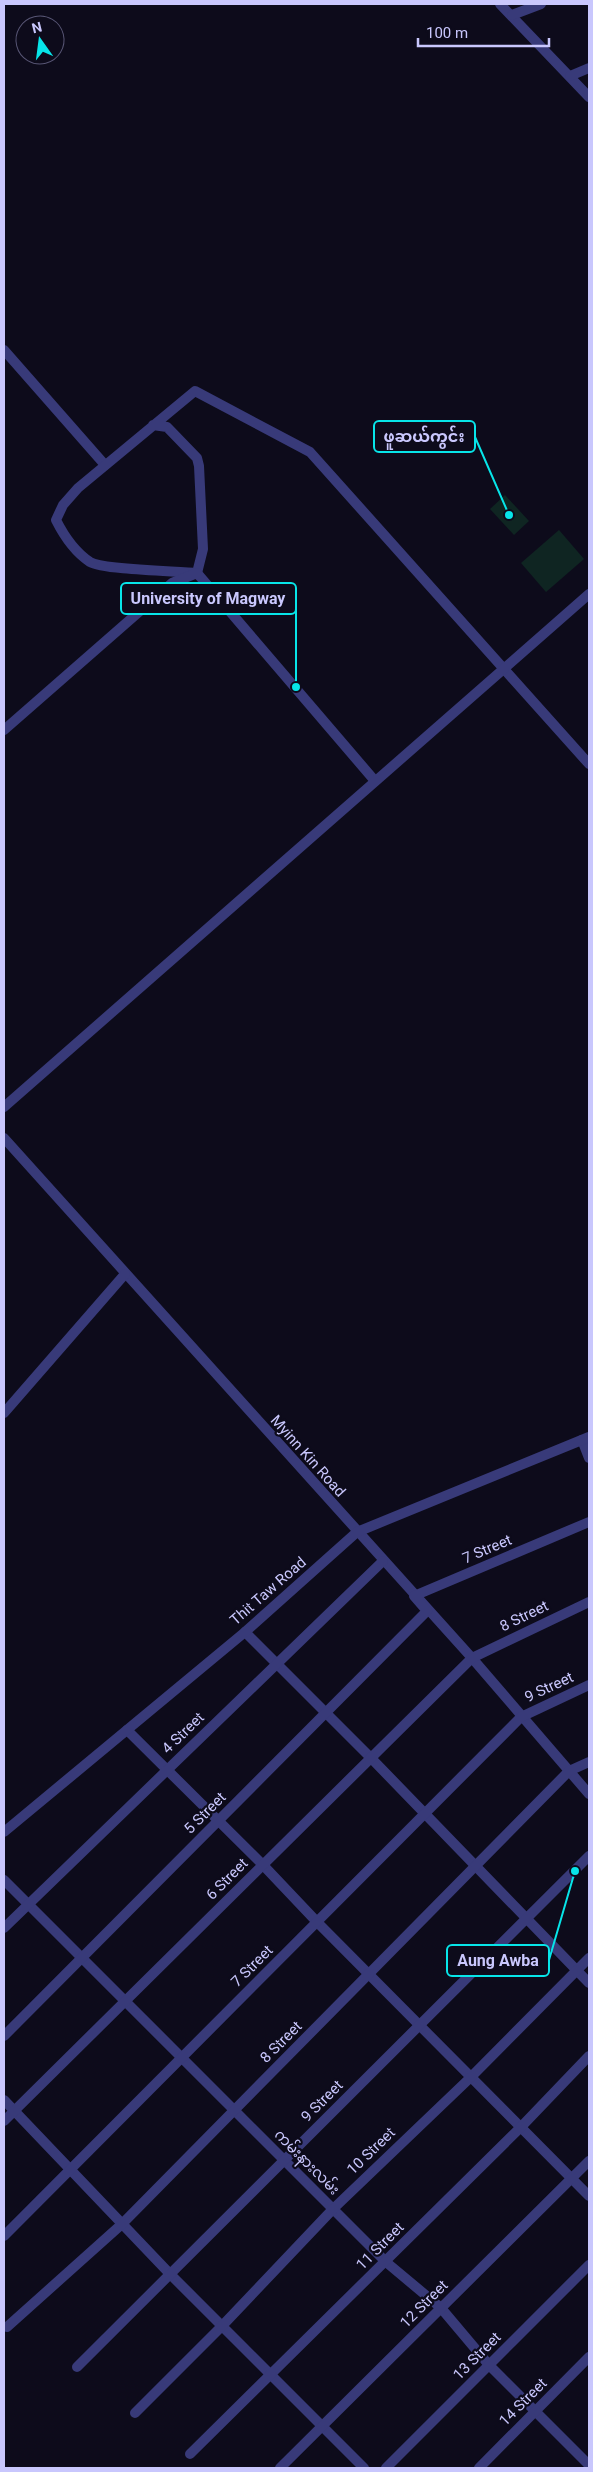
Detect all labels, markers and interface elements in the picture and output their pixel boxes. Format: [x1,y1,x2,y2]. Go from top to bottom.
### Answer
north arrow [15,15,65,65]
scale bar [418,15,549,47]
text: N [30,18,44,36]
text: 100 m [426,24,468,42]
callout: ဖူဆယ်ကွင်း [374,421,475,452]
text: ဖူဆယ်ကွင်း [383,425,465,450]
callout: University of Magway [121,583,296,614]
text: University of Magway [131,589,286,608]
street label: Myinn Kin Road [267,1411,349,1501]
street label: 7 Street [460,1531,514,1567]
street label: Thit Taw Road [226,1553,310,1629]
street label: 8 Street [497,1597,551,1635]
street label: 9 Street [522,1668,576,1706]
street label: 4 Street [158,1709,208,1757]
street label: 5 Street [180,1788,230,1838]
street label: 6 Street [202,1854,252,1904]
street label: 7 Street [227,1941,277,1991]
callout: Aung Awba [447,1945,549,1976]
text: Aung Awba [457,1951,539,1970]
street label: 8 Street [256,2017,306,2067]
street label: 9 Street [297,2076,347,2126]
street label: 10 Street [343,2124,399,2178]
street label: ကမ်းနားလမ်း [268,2125,344,2201]
street label: 11 Street [352,2218,408,2274]
street label: 12 Street [396,2276,452,2332]
street label: 13 Street [449,2328,505,2384]
street label: 14 Street [495,2374,551,2430]

